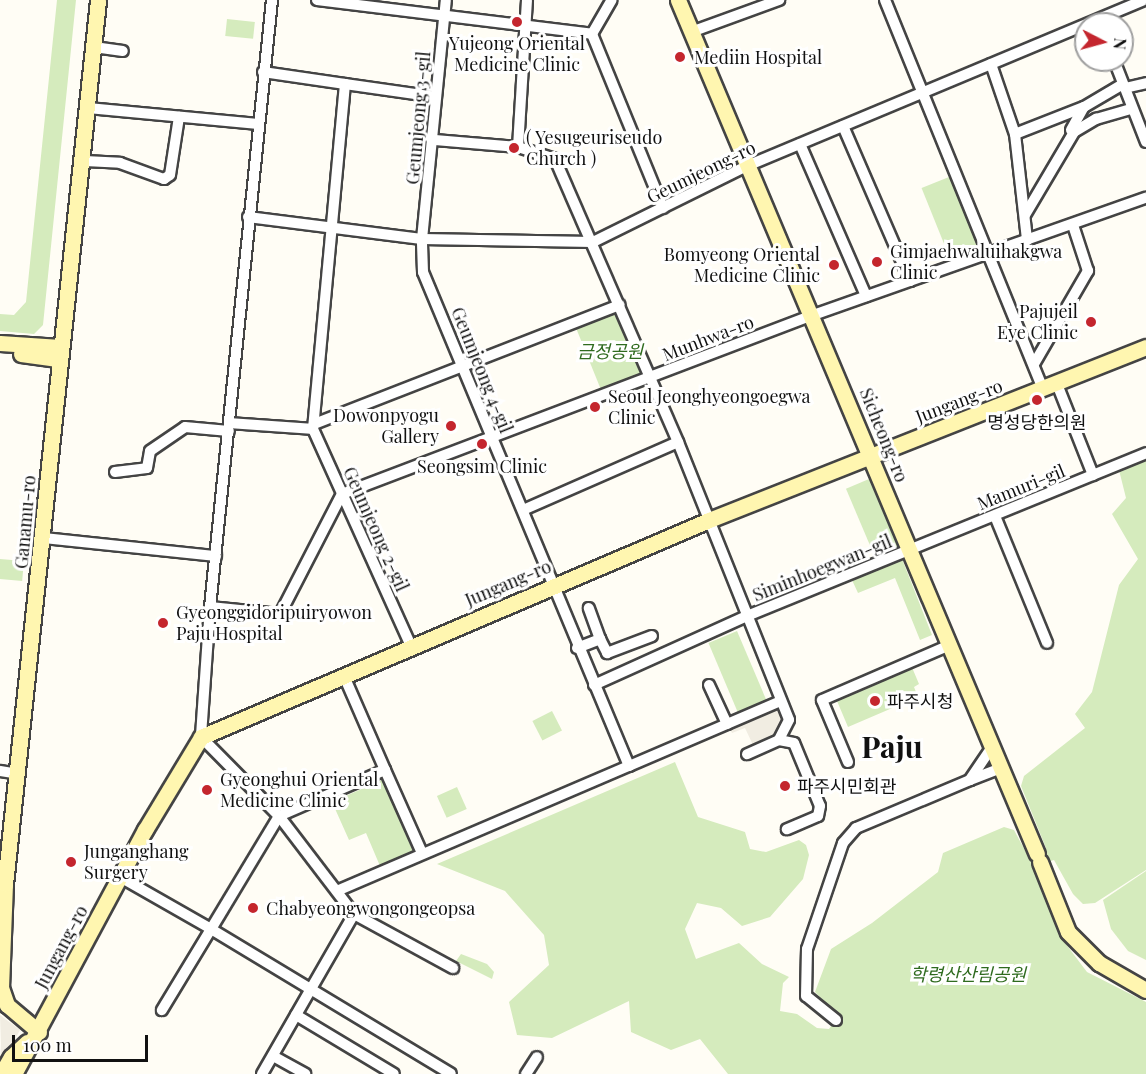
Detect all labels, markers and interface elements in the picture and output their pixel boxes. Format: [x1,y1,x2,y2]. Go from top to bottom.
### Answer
north arrow [1074,12,1134,72]
marker: Yujeong Oriental Medicine Clinic [508,13,526,31]
place label: Yujeong Oriental Medicine Clinic [449,33,585,76]
text: N [1109,37,1131,51]
place label: Mediin Hospital [694,46,822,68]
marker: Mediin Hospital [671,48,689,66]
street label: Geumjeong 3-gil [401,51,435,185]
place label: ( Yesugeuriseudo Church ) [526,127,663,170]
street label: Geumjeong-ro [643,136,759,208]
marker: ( Yesugeuriseudo Church ) [507,141,521,155]
place label: Gimjaehwaluihakgwa Clinic [890,241,1062,284]
place label: Bomyeong Oriental Medicine Clinic [664,244,820,286]
marker: Gimjaehwaluihakgwa Clinic [868,253,886,271]
marker: Bomyeong Oriental Medicine Clinic [825,256,843,274]
place label: Pajujeil Eye Clinic [997,301,1078,344]
street label: Geumjeong 4-gil [447,304,517,436]
street label: Munhwa-ro [659,311,757,365]
marker: Pajujeil Eye Clinic [1082,313,1100,331]
park label: 금정공원 [577,340,643,362]
street label: Jungang-ro [913,375,1005,427]
street label: Sicheong-ro [855,385,913,485]
place label: Seoul Jeonghyeongoegwa Clinic [608,386,811,428]
marker: 명성당한의원 [1028,391,1046,409]
marker: Seoul Jeonghyeongoegwa Clinic [586,398,604,416]
place label: Dowonpyogu Gallery [333,405,439,448]
place label: 명성당한의원 [987,411,1087,433]
marker: Dowonpyogu Gallery [444,419,458,433]
marker: Seongsim Clinic [473,435,491,453]
place label: Seongsim Clinic [417,455,547,477]
street label: Mamuri-gil [974,460,1068,514]
street label: Geumjeong 2-gil [339,463,413,595]
street label: Ganamu-ro [10,474,40,570]
street label: Siminhoegwan-gil [749,530,895,606]
street label: Jungang-ro [462,555,554,611]
place label: Gyeonggidoripuiryowon Paju Hospital [176,602,372,644]
marker: Gyeonggidoripuiryowon Paju Hospital [154,614,172,632]
place label: 파주시청 [887,690,953,712]
marker: 파주시청 [868,694,882,708]
district label: Paju [861,728,923,764]
place label: Gyeonghui Oriental Medicine Clinic [220,769,378,812]
place label: 파주시민회관 [797,775,896,797]
marker: 파주시민회관 [778,779,792,793]
marker: Gyeonghui Oriental Medicine Clinic [198,781,216,799]
place label: Junganghang Surgery [84,841,189,884]
marker: Junganghang Surgery [62,853,80,871]
place label: Chabyeongwongongeopsa [266,897,475,919]
marker: Chabyeongwongongeopsa [244,899,262,917]
street label: Jungang-ro [30,902,92,992]
park label: 학령산산림공원 [910,963,1026,985]
scale bar [15,1023,152,1061]
text: 100 m [23,1033,72,1057]

